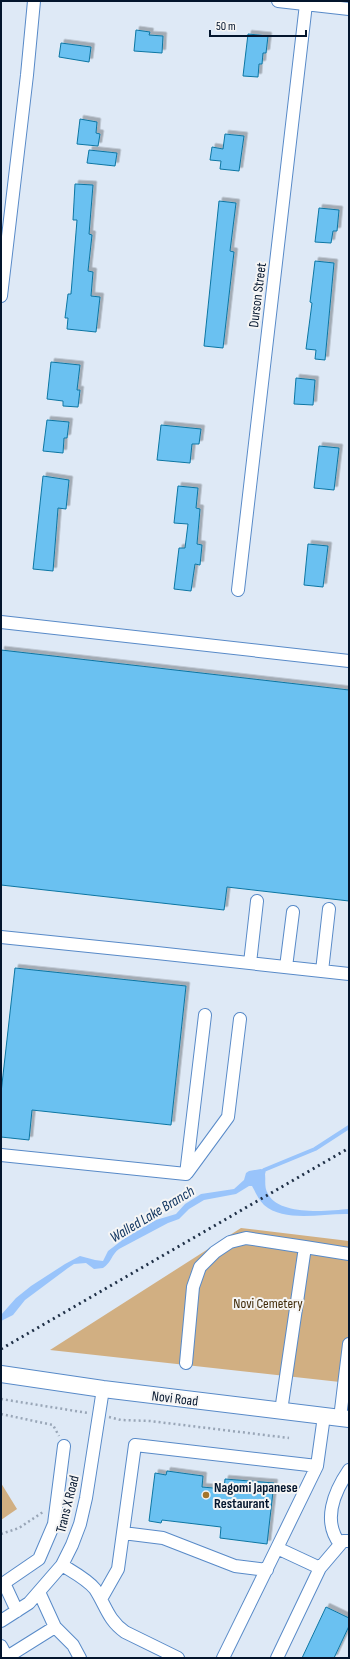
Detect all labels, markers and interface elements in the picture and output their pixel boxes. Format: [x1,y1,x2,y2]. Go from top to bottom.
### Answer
scale bar [210,12,306,38]
text: 50 m [216,19,236,34]
street label: Durson Street [245,262,270,328]
water label: Walled Lake Branch [107,1182,198,1247]
park label: Novi Cemetery [233,1295,303,1312]
street label: Novi Road [151,1387,199,1410]
street label: Trans X Road [52,1474,83,1535]
place label: Nagomi Japanese Restaurant [214,1479,298,1512]
marker: Nagomi Japanese Restaurant [201,1490,211,1500]

